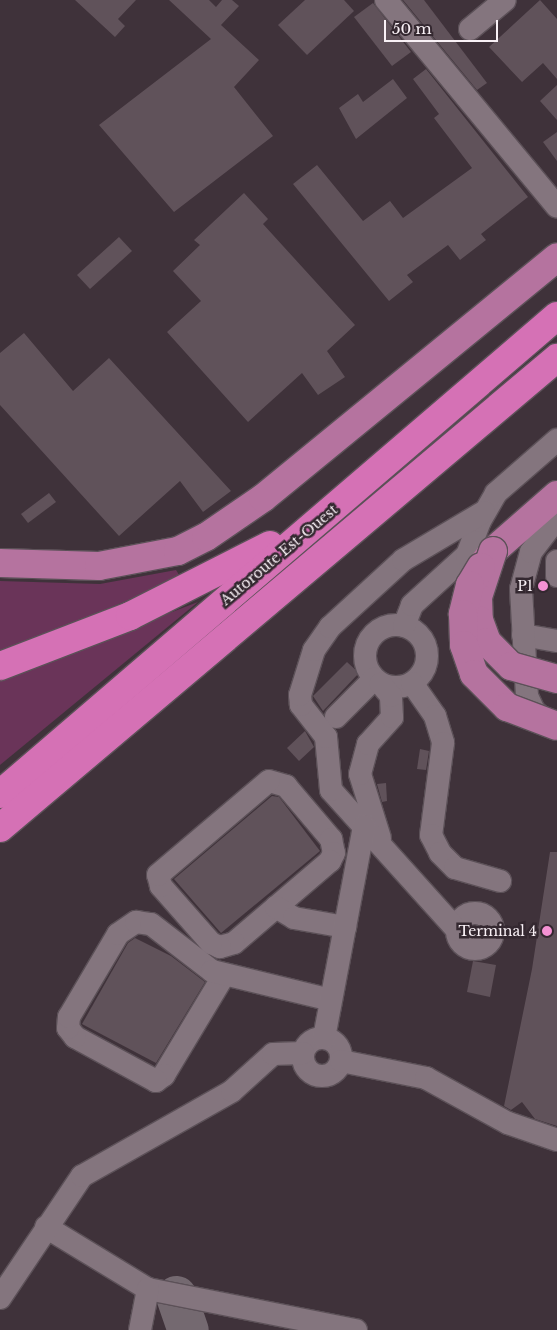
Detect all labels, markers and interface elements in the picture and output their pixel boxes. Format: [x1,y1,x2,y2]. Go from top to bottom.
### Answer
scale bar [387,10,501,42]
text: 50 m [392,19,432,38]
street label: Autoroute Est-Ouest [217,501,341,609]
place label: P1 [517,578,533,594]
marker: P1 [537,580,549,592]
place label: Terminal 4 [459,923,537,939]
marker: Terminal 4 [541,925,553,937]

